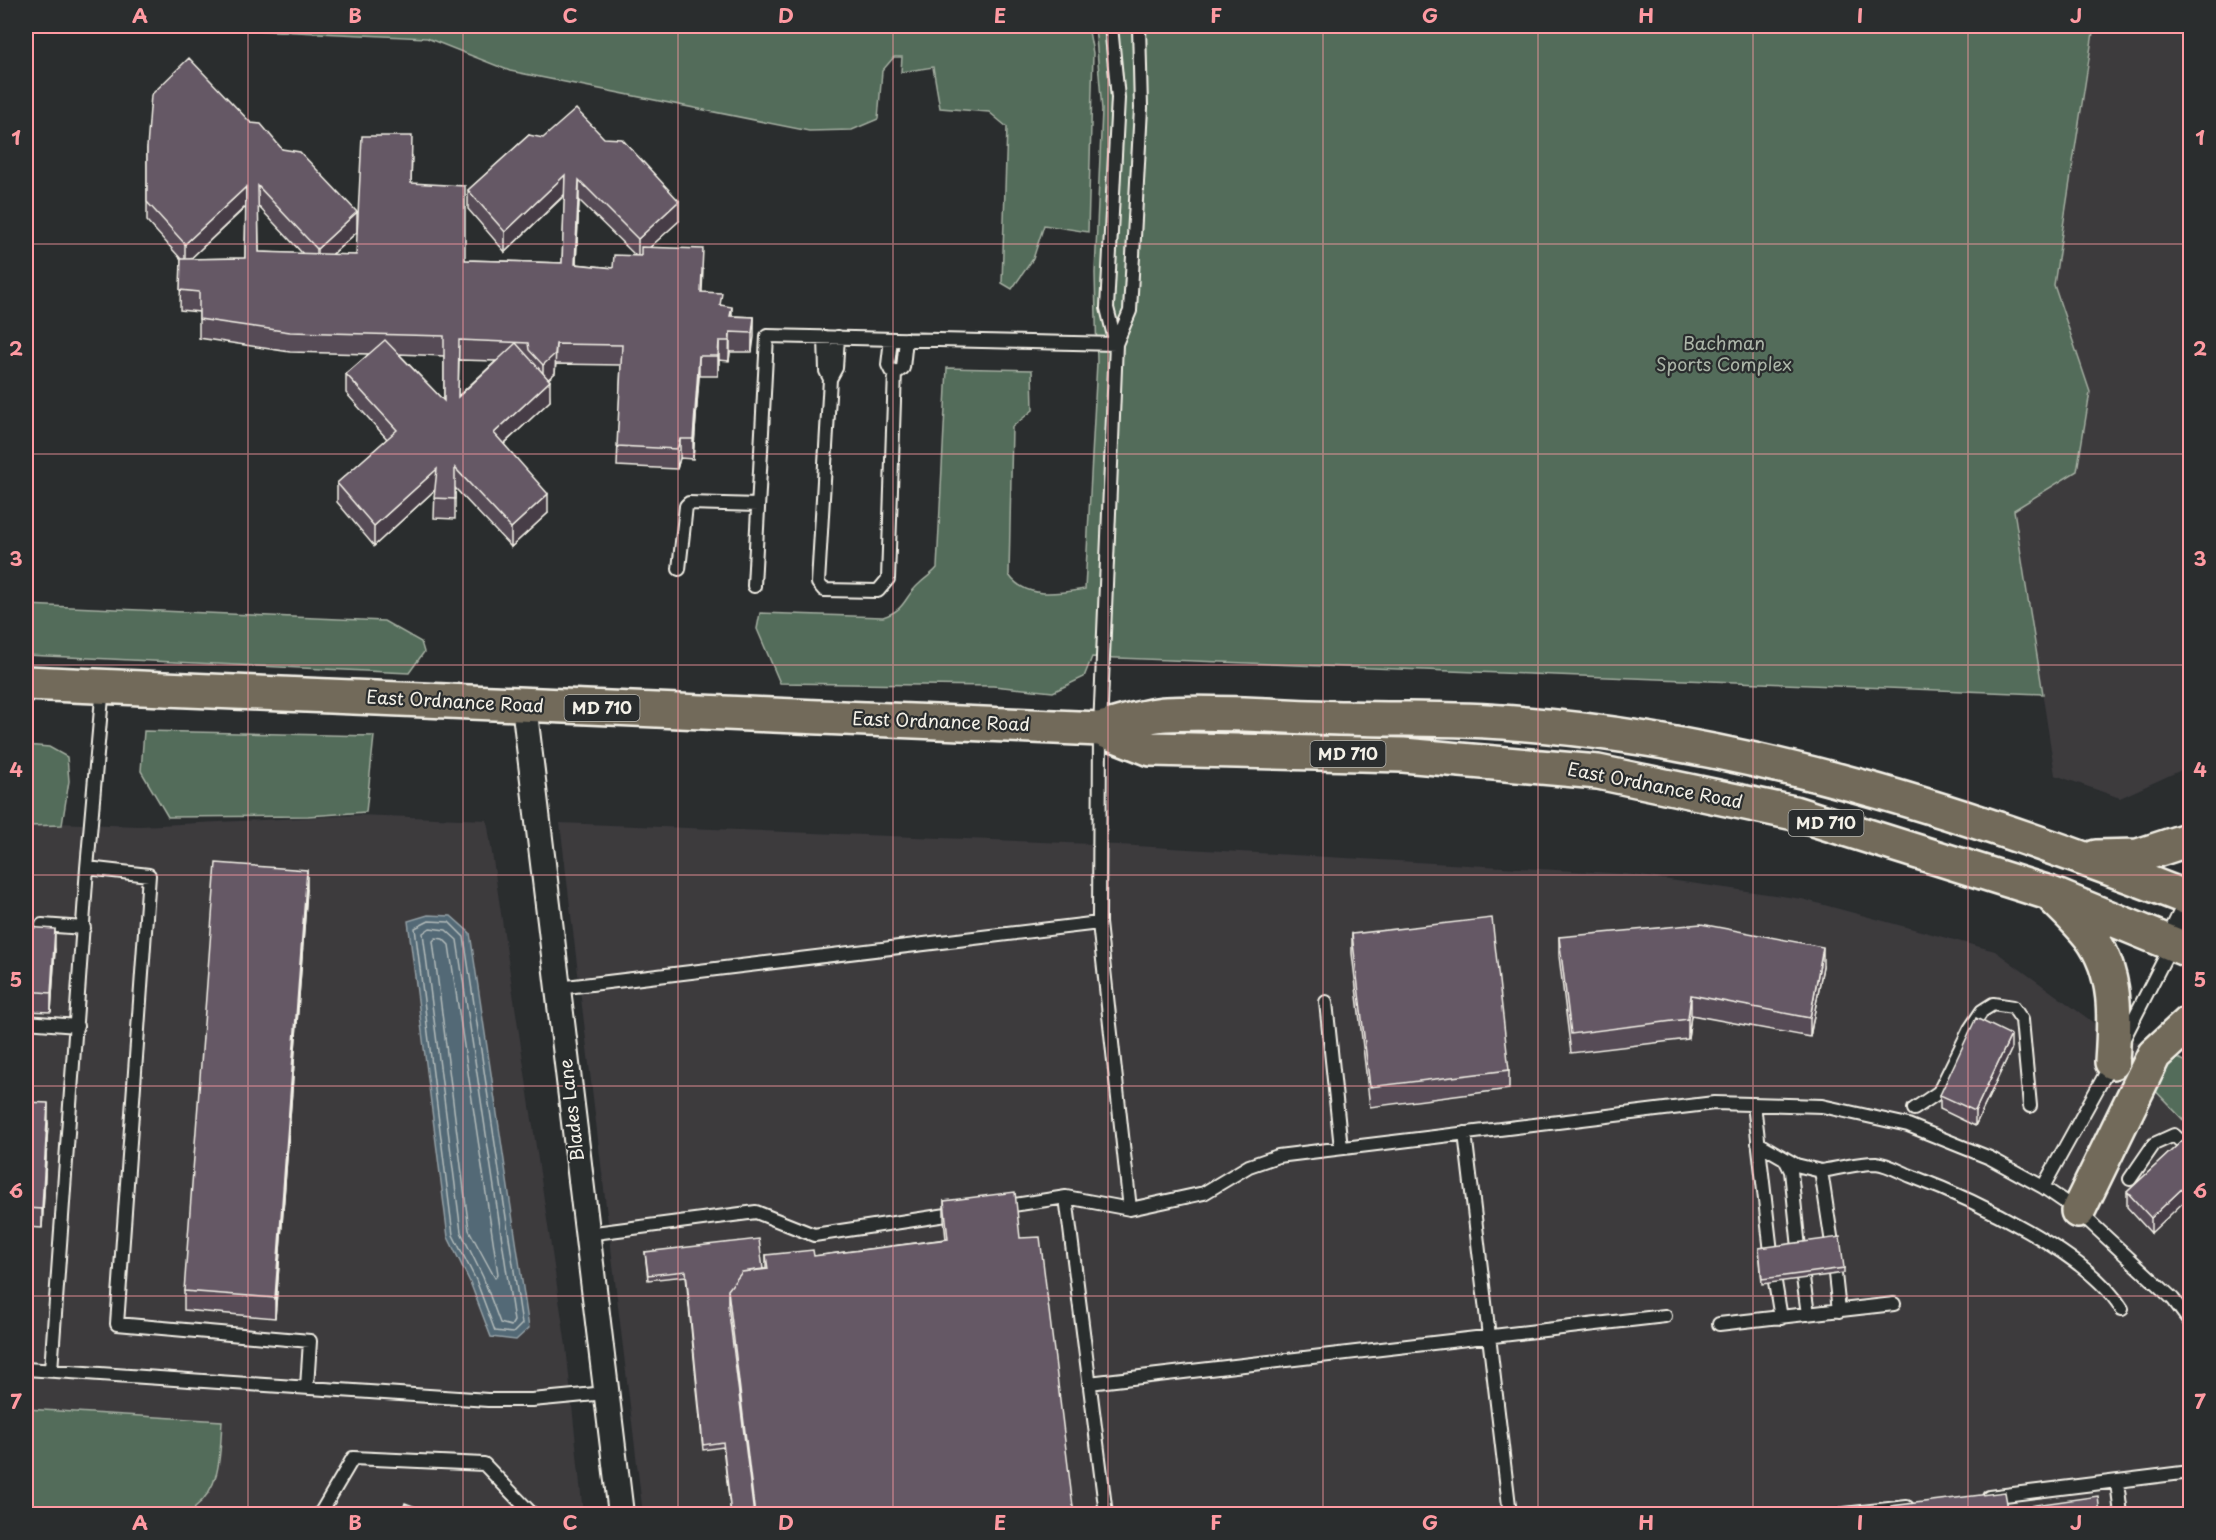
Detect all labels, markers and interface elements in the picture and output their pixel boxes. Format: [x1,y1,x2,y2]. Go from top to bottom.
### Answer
text: A [132,0,148,30]
text: B [348,0,362,30]
text: C [562,0,578,30]
text: D [778,0,794,30]
text: E [994,0,1006,30]
text: F [1210,0,1222,30]
text: G [1422,0,1438,30]
text: H [1638,0,1654,30]
text: I [1857,0,1863,30]
text: J [2070,0,2082,30]
text: 1 [11,122,21,152]
text: 1 [2195,122,2205,152]
park label: Bachman Sports Complex [1656,329,1792,377]
text: 2 [9,333,23,363]
text: 2 [2193,333,2207,363]
text: 3 [9,543,23,573]
text: 3 [2193,543,2207,573]
street label: East Ordnance Road [366,682,545,719]
road number: MD 710 [564,695,640,721]
street label: East Ordnance Road [852,704,1030,737]
road number: MD 710 [1310,741,1386,767]
text: 4 [9,754,23,784]
street label: East Ordnance Road [1565,754,1745,815]
text: 4 [2193,754,2207,784]
road number: MD 710 [1788,810,1864,836]
text: 5 [10,964,22,994]
text: 5 [2194,964,2206,994]
street label: Blades Lane [551,1057,590,1163]
text: 6 [9,1175,23,1205]
text: 6 [2193,1175,2207,1205]
text: 7 [10,1386,22,1416]
text: 7 [2194,1386,2206,1416]
text: A [132,1507,148,1537]
text: B [348,1507,362,1537]
text: C [562,1507,578,1537]
text: D [778,1507,794,1537]
text: E [994,1507,1006,1537]
text: F [1210,1507,1222,1537]
text: G [1422,1507,1438,1537]
text: H [1638,1507,1654,1537]
text: I [1857,1507,1863,1537]
text: J [2070,1507,2082,1537]

